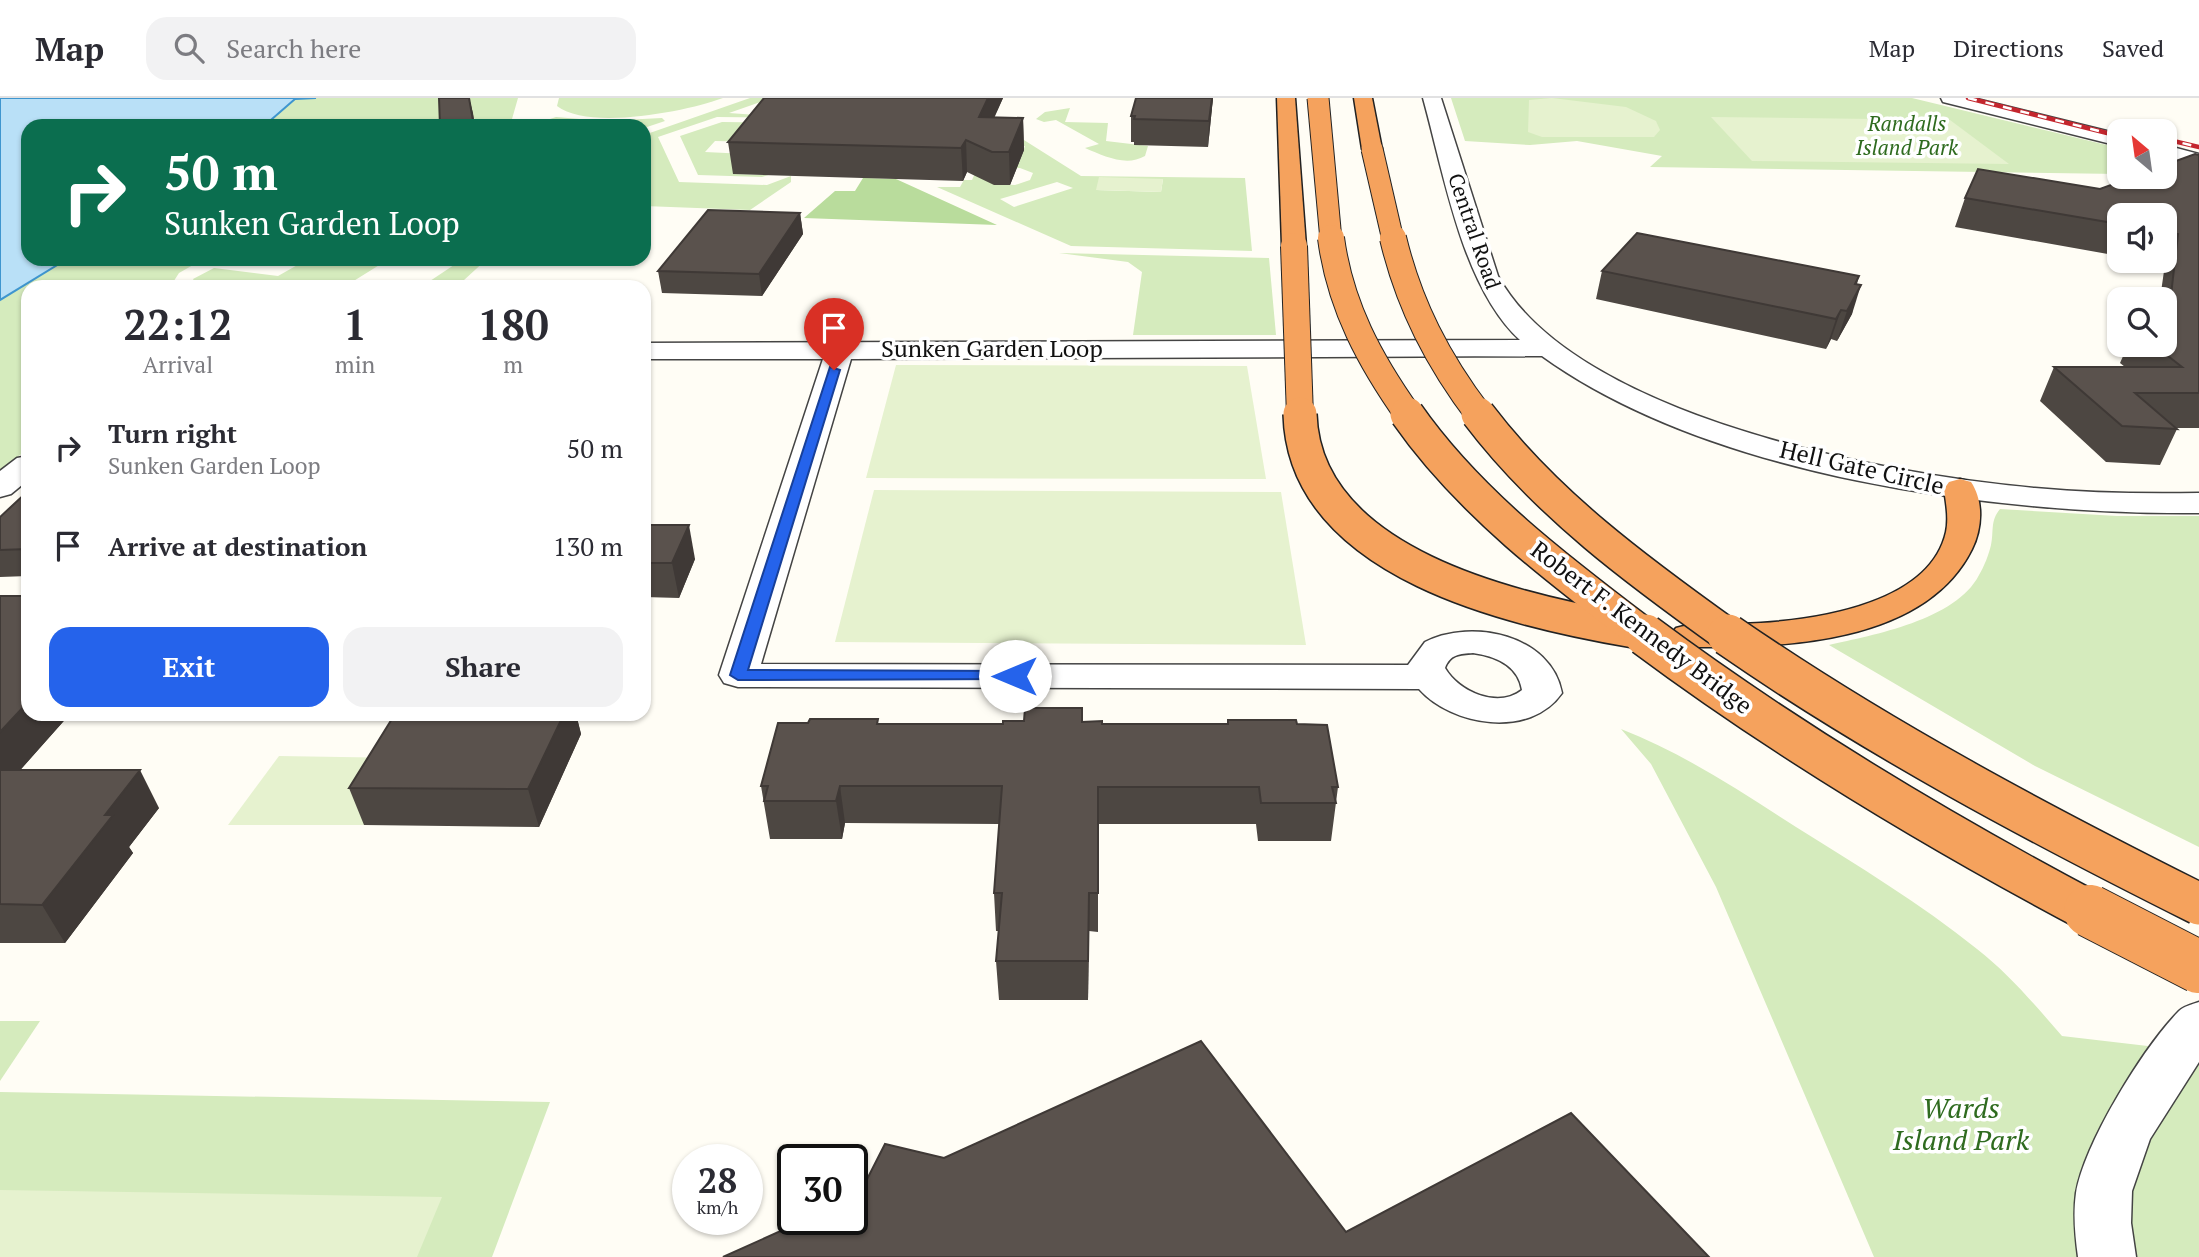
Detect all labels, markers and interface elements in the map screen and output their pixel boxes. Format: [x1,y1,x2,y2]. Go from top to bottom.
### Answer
search box [146,17,636,80]
text: Map [35,27,104,70]
icon: search [170,29,208,67]
text: Search here [226,31,361,65]
text: Map [1869,32,1915,64]
text: Directions [1953,32,2064,64]
text: Saved [2102,32,2164,64]
park label: Randalls Island Park [1855,109,1959,161]
north arrow [2107,119,2177,189]
map controls [2107,119,2177,357]
text: 50 m [164,139,278,204]
icon: right [49,147,140,238]
street label: Central Road [1442,169,1508,293]
text: Sunken Garden Loop [164,202,460,244]
button: sound [2107,203,2177,273]
button: search [2107,287,2177,357]
text: 22:12 [123,296,233,352]
text: 1 [343,296,367,352]
text: 180 [478,296,549,352]
pin [804,298,864,370]
icon: arrive [815,309,853,347]
street label: Sunken Garden Loop [881,332,1103,364]
text: Arrival [143,349,213,380]
text: min [335,349,375,380]
text: m [503,349,523,380]
text: Turn right [108,416,237,450]
icon: right [49,429,87,467]
text: 50 m [567,431,623,465]
street label: Hell Gate Circle [1777,433,1947,501]
text: Sunken Garden Loop [108,450,321,481]
icon: arrive [49,527,87,565]
text: Arrive at destination [108,529,367,563]
text: 130 m [553,529,623,563]
street label: Robert F. Kennedy Bridge [1525,533,1759,721]
button: Exit [49,627,329,707]
button: Share [343,627,623,707]
position arrow [978,639,1052,713]
park label: Wards Island Park [1892,1089,2030,1158]
speed limit sign: 30 [777,1144,868,1235]
text: 28 [698,1157,737,1203]
text: km/h [697,1195,738,1219]

